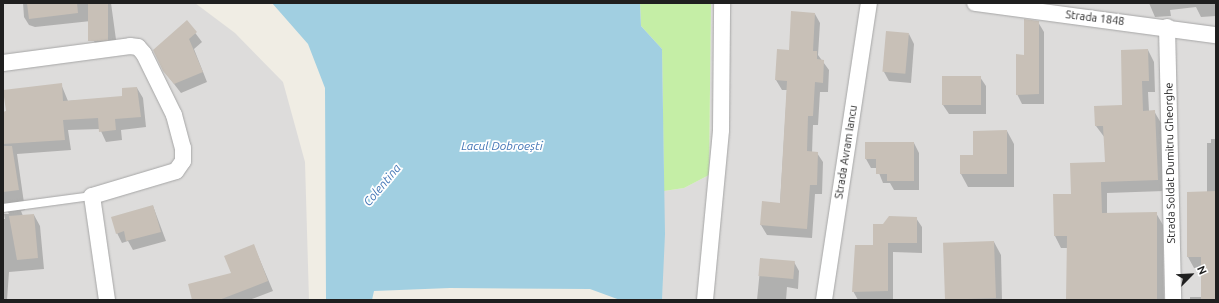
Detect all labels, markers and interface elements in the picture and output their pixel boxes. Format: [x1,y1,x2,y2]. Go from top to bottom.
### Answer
street label: Strada 1848 [1065,8,1125,28]
street label: Strada Soldat Dumitru Gheorghe [1162,82,1178,244]
street label: Strada Avram Iancu [832,104,860,200]
water label: Lacul Dobroești [461,139,543,153]
water label: Colentina [360,161,404,209]
north arrow [1171,255,1211,295]
text: N [1195,264,1209,276]

